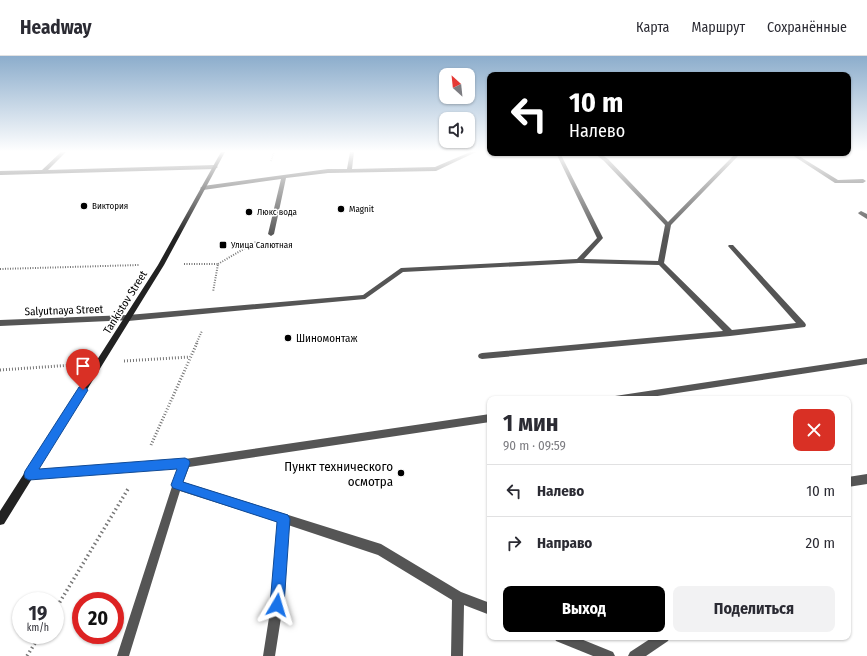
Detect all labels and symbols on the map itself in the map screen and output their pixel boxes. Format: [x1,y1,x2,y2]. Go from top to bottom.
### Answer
north arrow [439,68,475,104]
marker: Виктория [79,201,89,211]
place label: Виктория [92,201,128,211]
marker: Magnit [336,204,346,214]
place label: Magnit [349,204,374,214]
marker: Люкс вода [244,207,254,217]
place label: Люкс вода [257,207,297,217]
marker: Улица Салютная [218,240,228,250]
place label: Улица Салютная [230,240,293,250]
street label: Tankistov Street [101,268,150,336]
street label: Salyutnaya Street [25,303,104,318]
place label: Шиномонтаж [296,332,357,345]
marker: Шиномонтаж [283,333,293,343]
pin [66,349,100,390]
place label: Пункт технического осмотра [284,459,393,489]
marker: Пункт технического осмотра [396,468,406,478]
position arrow [256,584,298,626]
speed limit sign: 20 [72,592,124,644]

